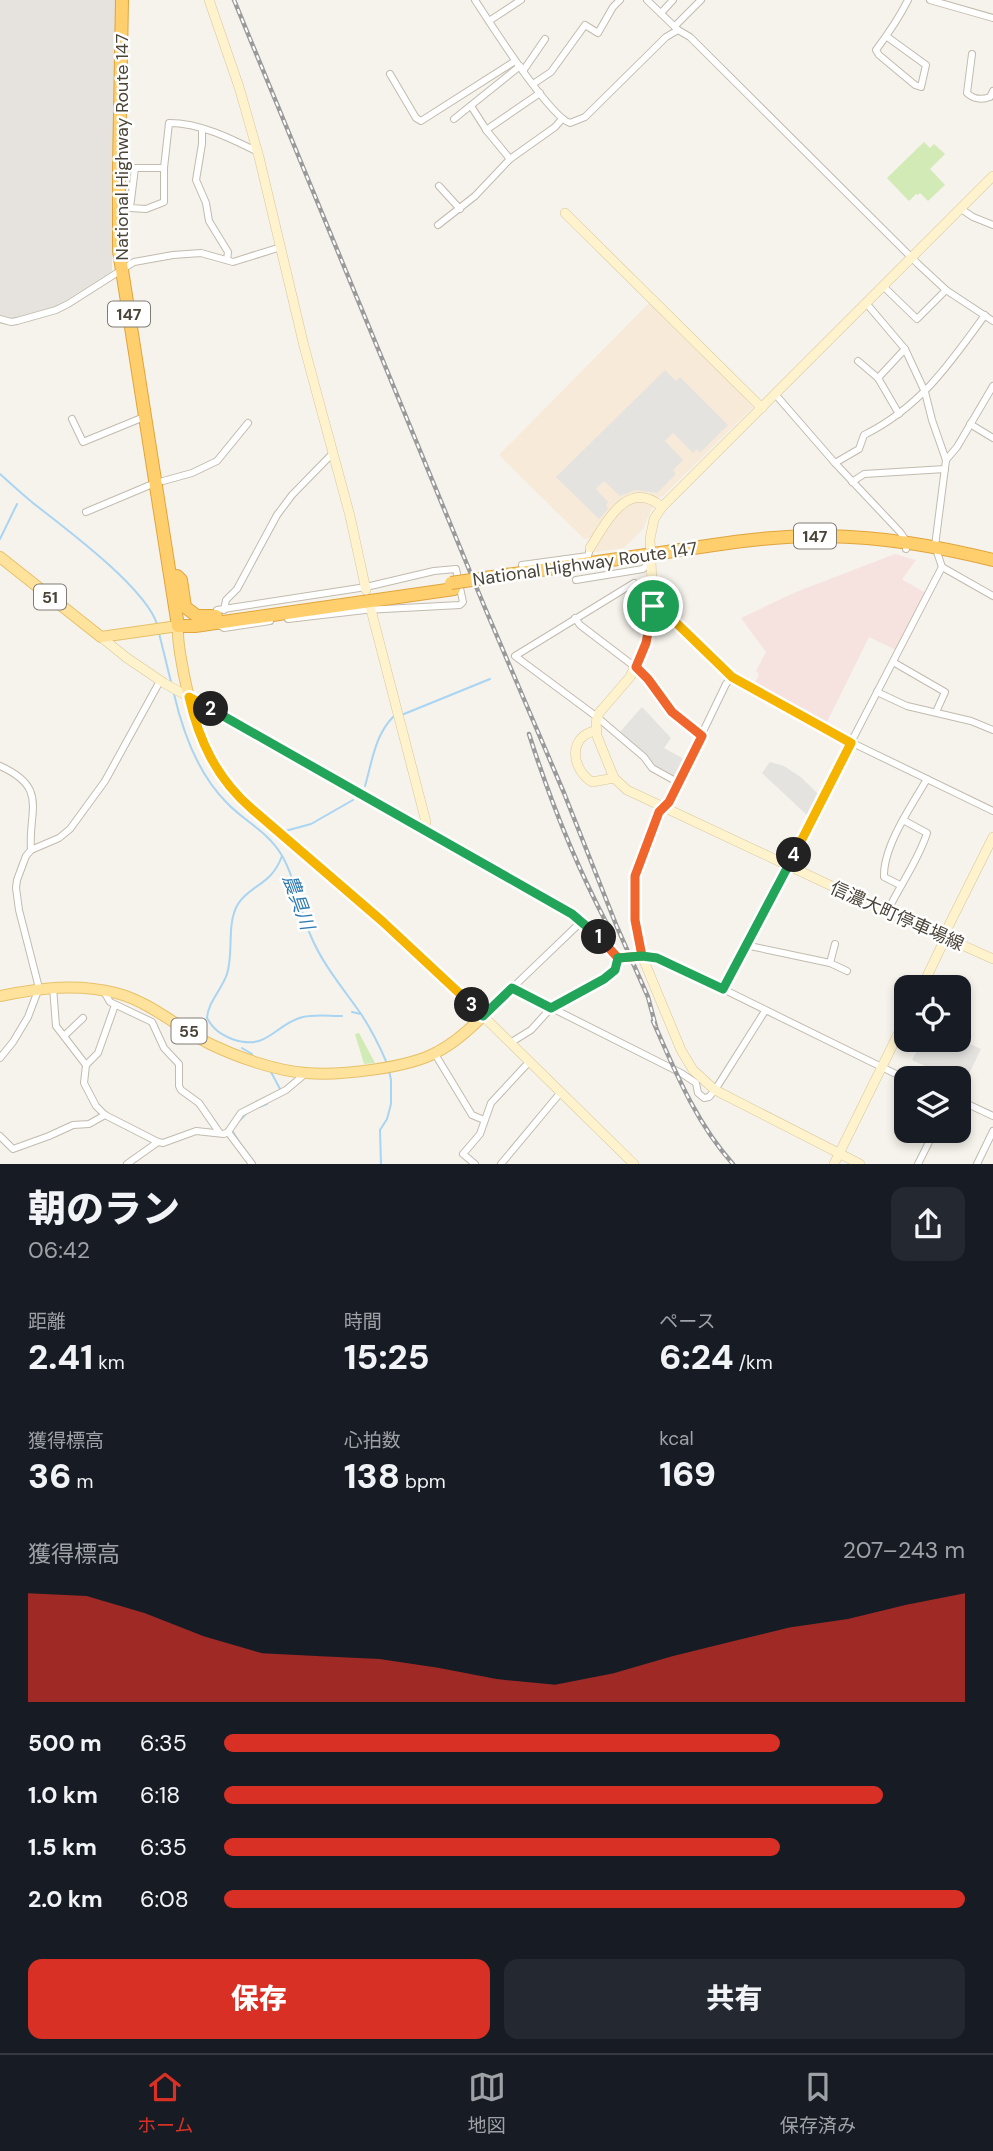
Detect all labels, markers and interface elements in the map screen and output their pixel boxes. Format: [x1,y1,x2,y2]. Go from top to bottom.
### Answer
street label: National Highway Route 147 [110,34,134,260]
road number: 147 [108,302,150,326]
road number: 147 [794,524,836,548]
street label: National Highway Route 147 [471,536,699,592]
pin [623,576,683,636]
road number: 51 [34,584,66,610]
icon: arrive [634,587,672,625]
pin: 2 [194,692,228,726]
text: 2 [205,696,216,721]
pin: 4 [776,838,812,872]
text: 4 [787,842,800,867]
water label: 農具川 [277,871,321,935]
street label: 信濃大町停車場線 [826,876,968,956]
pin: 1 [582,920,616,954]
text: 1 [595,924,602,949]
map controls [894,975,971,1143]
button: locate [894,975,971,1052]
pin: 3 [454,988,490,1023]
text: 3 [466,992,477,1017]
road number: 55 [172,1018,206,1044]
button: layers [894,1066,971,1143]
text: 朝のラン [28,1184,180,1234]
button: share [891,1187,965,1261]
text: 06:42 [28,1235,90,1265]
text: 距離 [28,1309,66,1334]
text: 時間 [344,1309,382,1334]
text: ペース [659,1309,715,1334]
text: 2.41 [28,1334,93,1380]
text: 15:25 [344,1334,430,1380]
text: 6:24 [659,1334,734,1380]
text: km [93,1350,125,1375]
text: /km [734,1350,773,1375]
text: kcal [659,1426,694,1451]
text: 獲得標高 [28,1428,104,1453]
text: 心拍数 [344,1428,401,1453]
text: 169 [659,1451,716,1497]
text: 36 [28,1453,71,1499]
text: 138 [344,1453,400,1499]
text: m [71,1469,93,1494]
text: bpm [400,1469,446,1494]
text: 207–243 m [843,1535,965,1565]
text: 獲得標高 [28,1539,120,1569]
text: 500 m [28,1728,102,1758]
text: 6:35 [140,1728,187,1758]
text: 1.0 km [28,1780,98,1810]
text: 6:18 [140,1780,180,1810]
text: 1.5 km [28,1832,97,1862]
text: 6:35 [140,1832,187,1862]
text: 2.0 km [28,1884,103,1914]
text: 6:08 [140,1884,189,1914]
button: 保存 [28,1959,490,2039]
button: 共有 [504,1959,965,2039]
tab: ホーム [137,2068,194,2138]
tab: 地図 [468,2068,506,2138]
tab: 保存済み [780,2068,856,2138]

